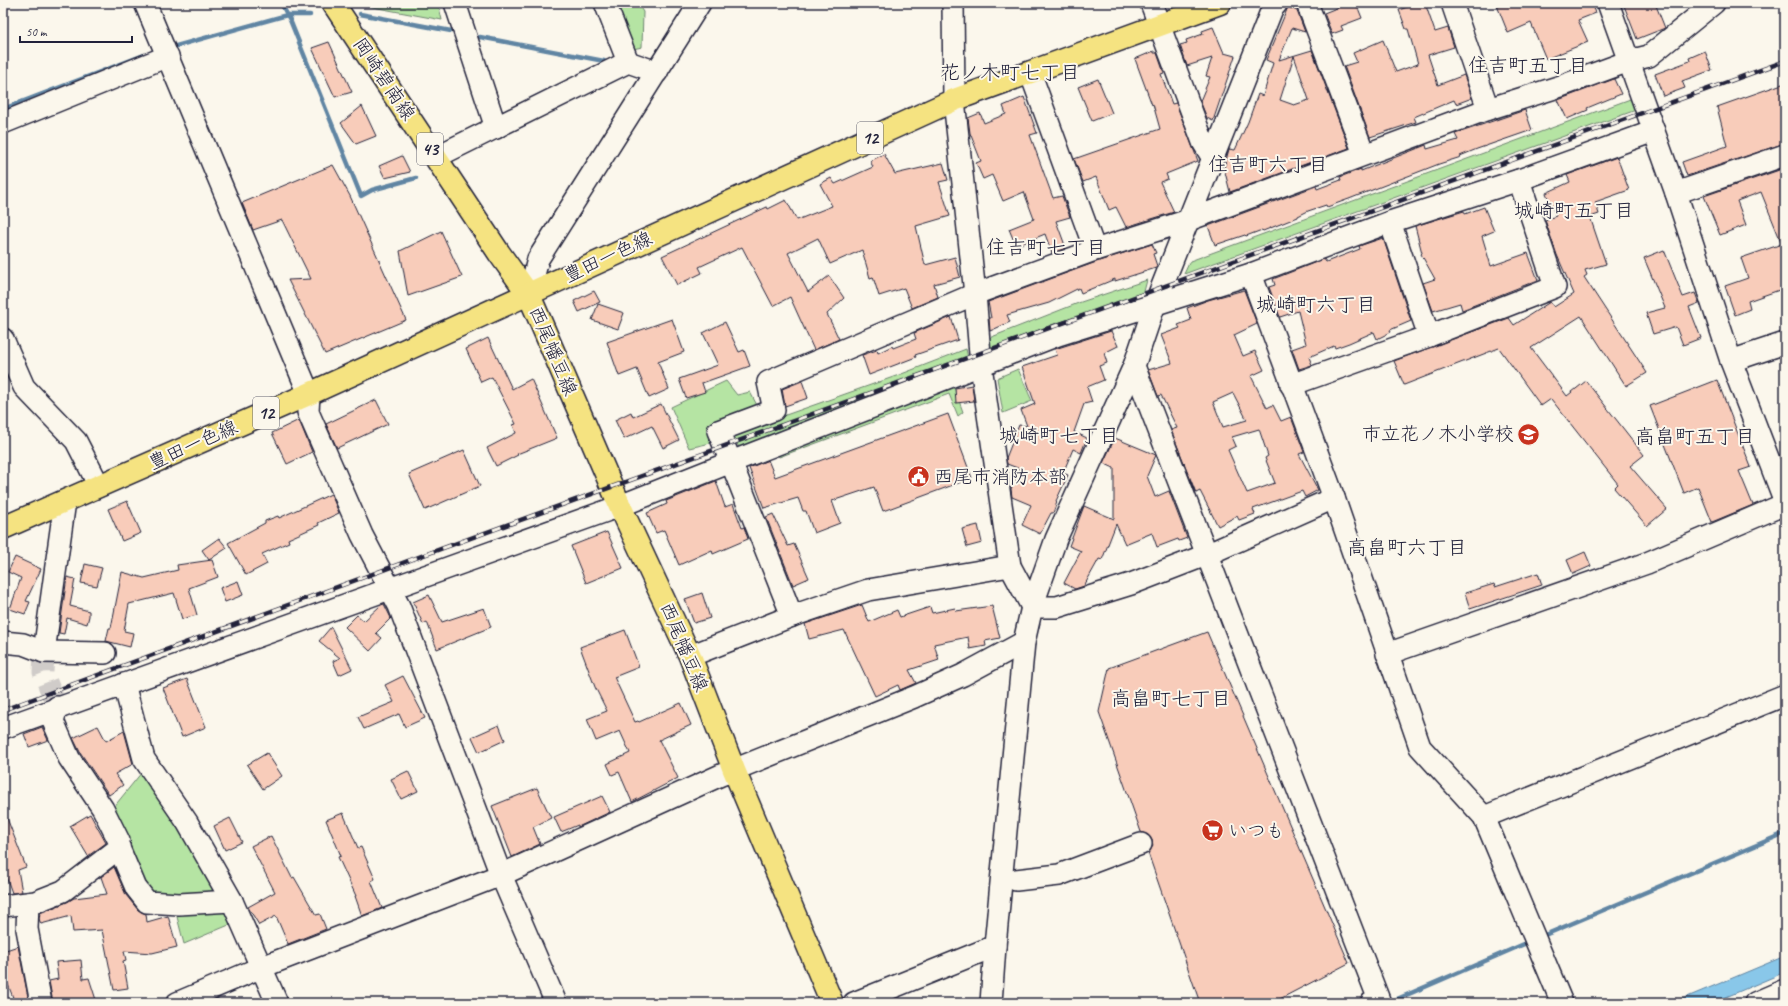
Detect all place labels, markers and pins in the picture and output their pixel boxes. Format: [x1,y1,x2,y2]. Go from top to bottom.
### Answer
school or university icon: 市立花ノ木小学校 [1516,421,1542,447]
place label: 市立花ノ木小学校 [1362,422,1514,446]
public building icon: 西尾市消防本部 [905,464,931,490]
place label: 西尾市消防本部 [934,465,1067,489]
supermarket icon: いつも [1200,818,1226,844]
place label: いつも [1228,819,1285,843]

